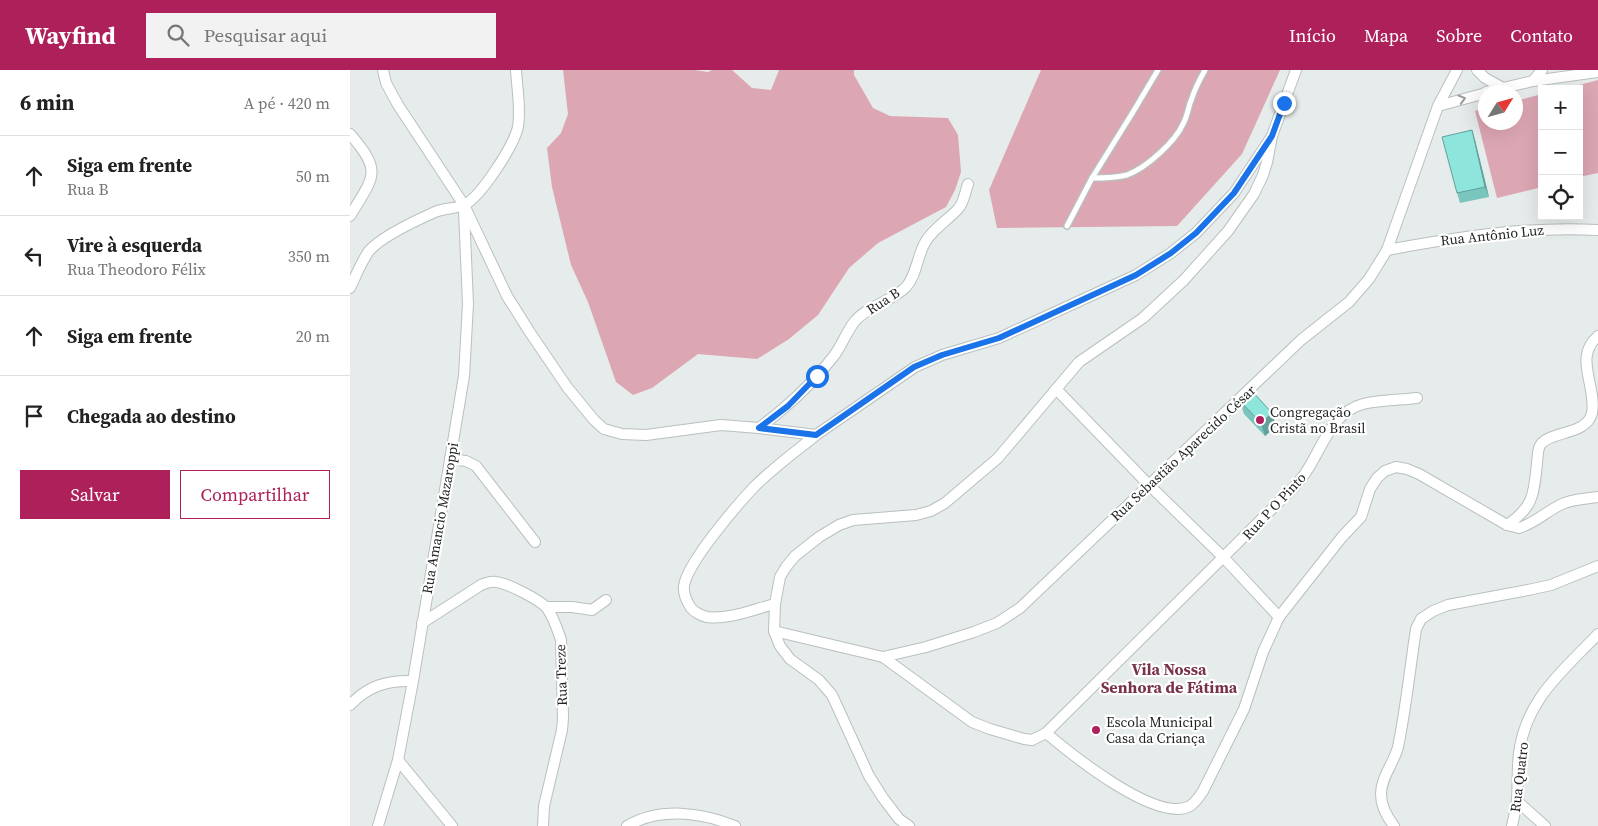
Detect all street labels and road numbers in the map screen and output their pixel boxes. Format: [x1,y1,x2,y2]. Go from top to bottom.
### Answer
street label: Rua Antônio Luz [1439,220,1545,250]
street label: Rua B [862,283,904,319]
street label: Rua Sebastião Aparecido César [1106,380,1260,526]
street label: Rua Amancio Mazaroppi [417,441,463,595]
street label: Rua P O Pinto [1238,468,1311,544]
street label: Rua Treze [550,644,572,706]
street label: Rua Quatro [1505,740,1533,813]

